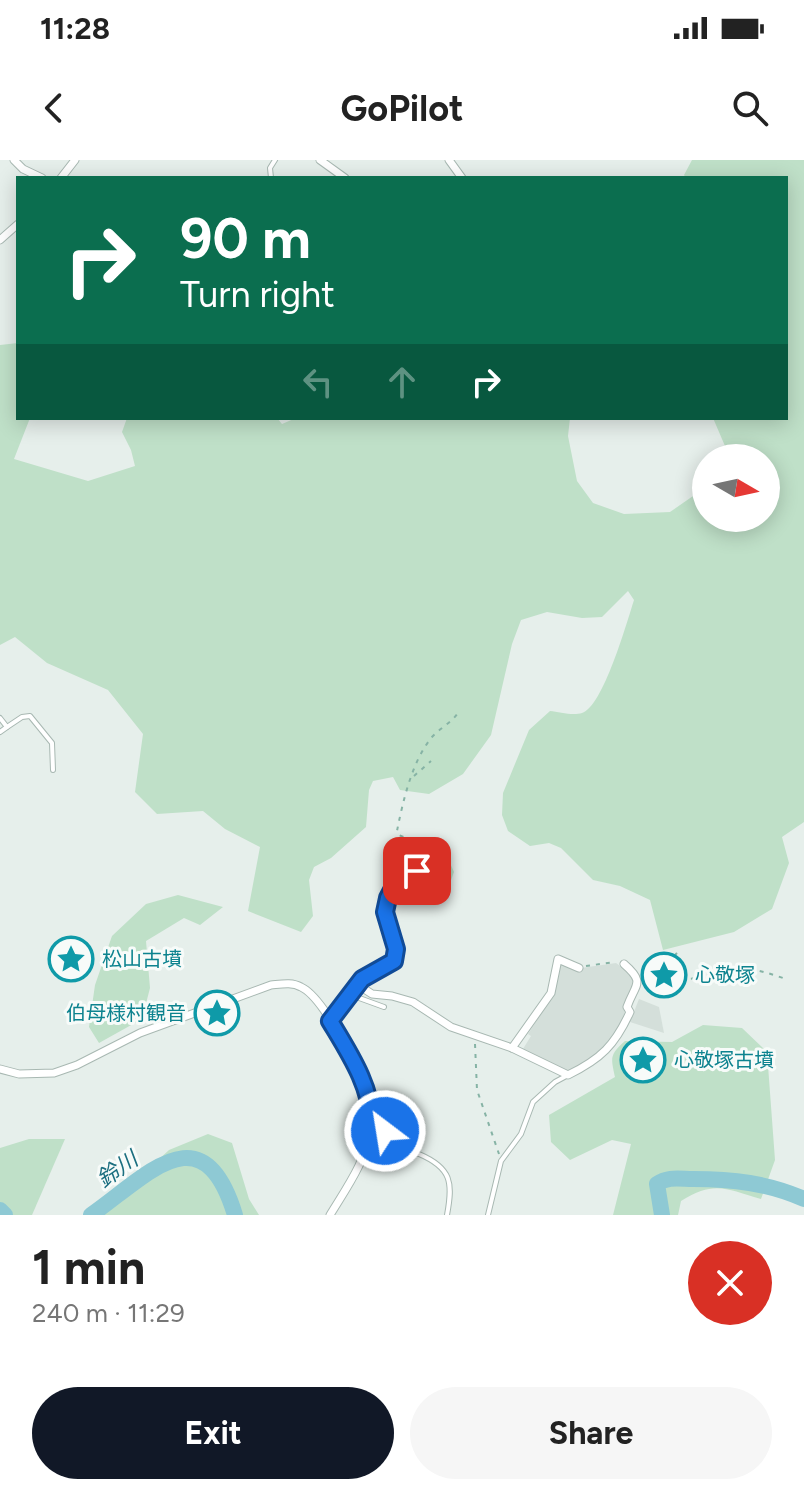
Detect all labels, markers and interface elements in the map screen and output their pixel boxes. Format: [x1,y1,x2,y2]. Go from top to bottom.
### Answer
text: 11:28 [40,10,110,47]
icon: back [32,86,76,130]
icon: search [728,86,772,130]
text: GoPilot [340,87,464,130]
text: 90 m [180,205,311,272]
icon: right [48,208,152,312]
text: Turn right [180,273,335,316]
icon: left [296,360,340,404]
icon: ahead [380,360,424,404]
icon: right [464,360,508,404]
north arrow [692,444,780,532]
map controls [692,444,780,532]
pin [383,837,451,905]
icon: arrive [395,849,439,893]
place icon: 松山古墳 [47,935,95,983]
place label: 松山古墳 [102,947,182,971]
place icon: 心敬塚 [640,951,688,999]
place label: 心敬塚 [695,963,755,987]
place icon: 伯母様村観音 [193,989,241,1037]
place label: 伯母様村観音 [66,1001,186,1025]
place icon: 心敬塚古墳 [619,1036,667,1084]
place label: 心敬塚古墳 [674,1048,774,1072]
position arrow [343,1089,427,1173]
water label: 鈴川 [92,1145,145,1193]
text: 1 min [32,1238,145,1296]
button: close [688,1241,772,1325]
text: 240 m · 11:29 [32,1297,185,1329]
button: Exit [32,1387,394,1479]
button: Share [410,1387,772,1479]

